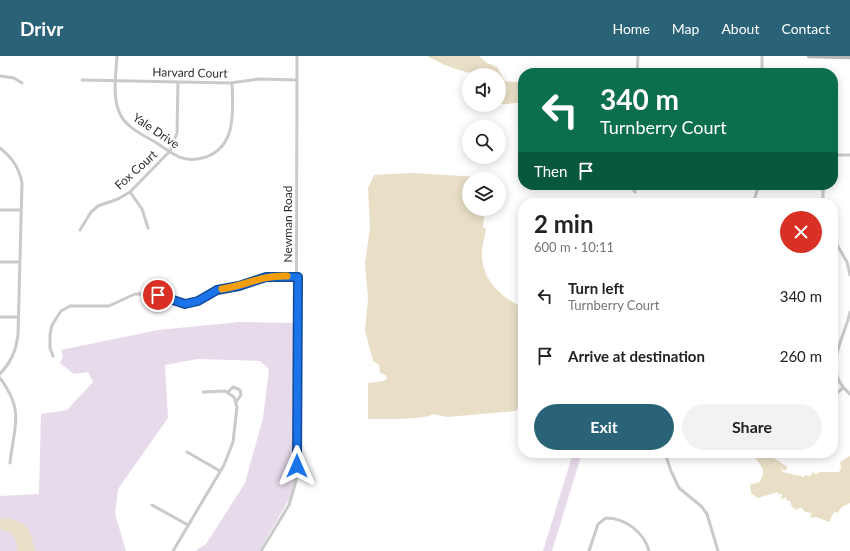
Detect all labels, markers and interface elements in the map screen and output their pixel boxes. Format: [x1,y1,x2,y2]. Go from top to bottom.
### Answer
text: Drivr [20,17,63,40]
text: Home [612,20,650,37]
text: Map [672,20,699,37]
text: About [721,20,759,37]
text: Contact [781,20,830,37]
street label: Harvard Court [152,64,228,81]
map controls [462,68,506,216]
button: sound [462,68,506,112]
text: 340 m [600,82,679,116]
icon: left [534,84,586,136]
street label: Yale Drive [130,110,182,152]
text: Turnberry Court [600,116,727,138]
button: search [462,120,506,164]
street label: Fox Court [111,146,160,193]
icon: arrive [575,160,597,182]
text: Then [534,162,567,180]
button: layers [462,172,506,216]
street label: Newman Road [280,186,295,262]
text: 2 min [534,209,594,238]
button: close [780,211,822,253]
text: 600 m · 10:11 [534,239,614,255]
pin [141,278,175,312]
text: Turn left [568,279,624,297]
icon: arrive [147,284,169,306]
icon: left [534,285,556,307]
text: 340 m [780,287,822,305]
text: Turnberry Court [568,297,659,313]
icon: arrive [534,345,556,367]
text: Arrive at destination [568,347,705,365]
text: 260 m [780,347,822,365]
button: Exit [534,404,674,450]
button: Share [682,404,822,450]
position arrow [276,445,318,487]

